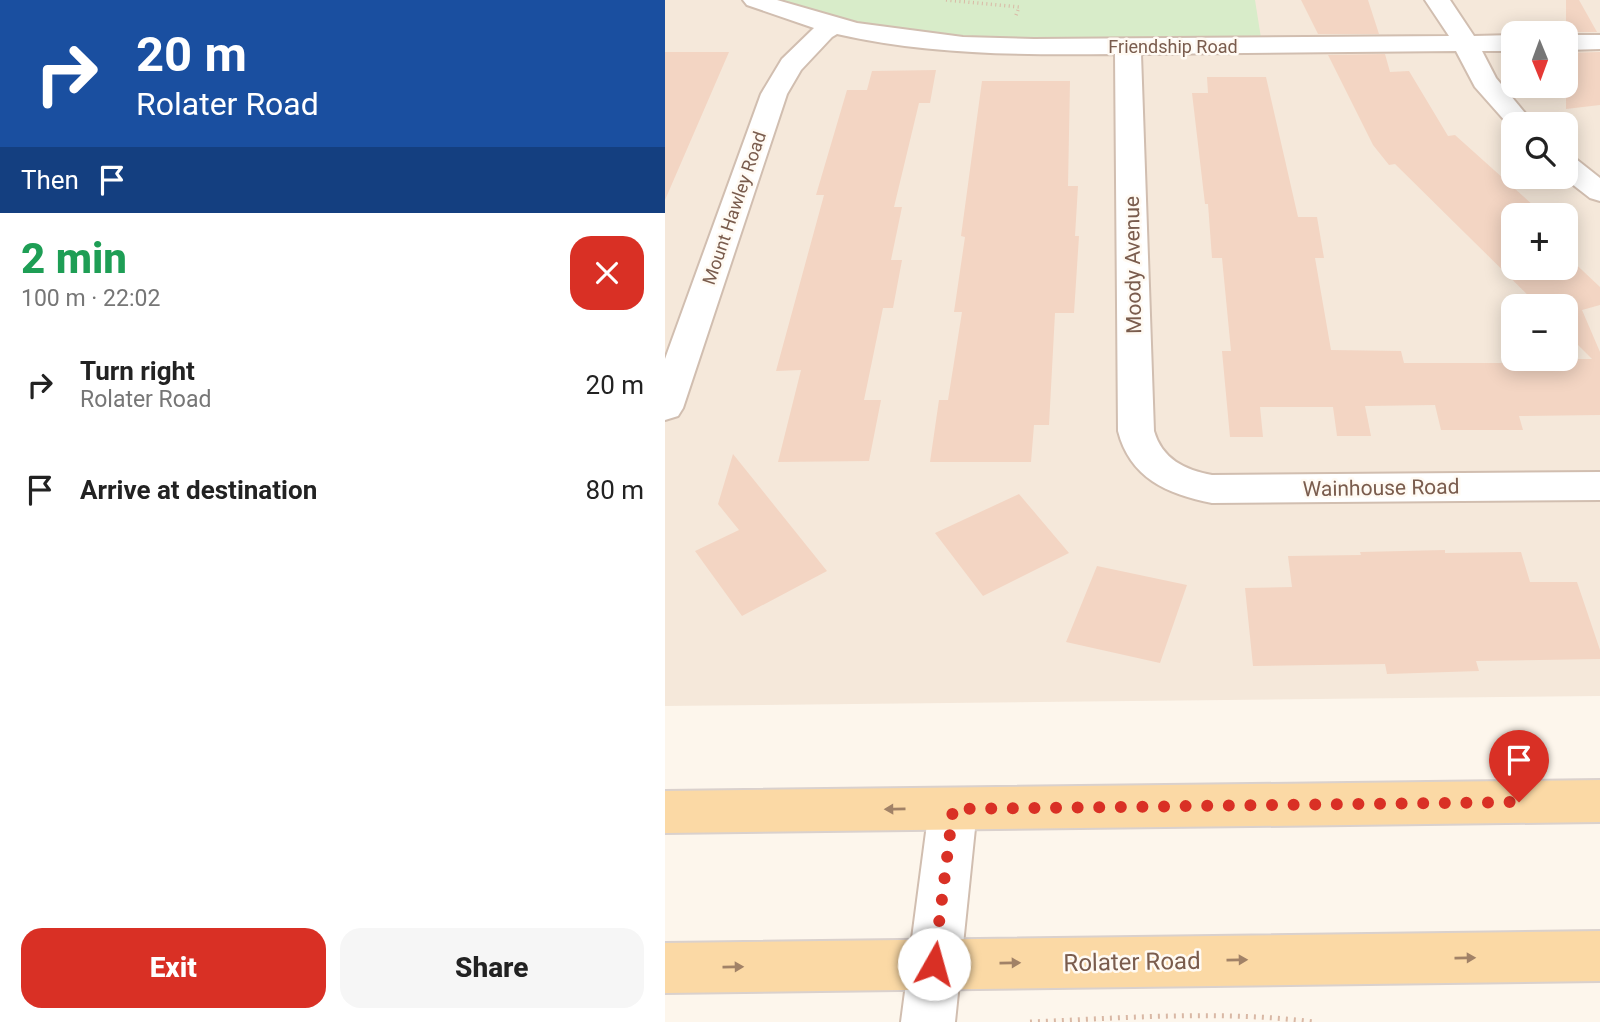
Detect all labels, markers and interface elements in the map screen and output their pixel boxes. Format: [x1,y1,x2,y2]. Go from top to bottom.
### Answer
north arrow [1501,21,1579,98]
map controls [1501,21,1578,371]
text: 20 m [136,26,247,83]
icon: right [21,28,112,119]
street label: Friendship Road [1108,36,1238,57]
text: Rolater Road [136,85,319,123]
button: search [1501,112,1578,189]
street label: Mount Hawley Road [698,129,770,287]
icon: arrive [93,161,131,199]
text: Then [21,165,79,195]
street label: Moody Avenue [1120,196,1146,334]
button: + [1501,203,1578,280]
text: 2 min [21,234,127,283]
button: close [570,236,644,310]
text: 100 m · 22:02 [21,285,160,312]
button: − [1501,294,1578,371]
text: Turn right [80,356,195,386]
icon: right [21,366,59,404]
text: 20 m [586,370,644,400]
text: Rolater Road [80,386,211,413]
icon: arrive [21,471,59,509]
text: Arrive at destination [80,475,317,505]
text: 80 m [586,475,644,505]
street label: Wainhouse Road [1302,475,1460,501]
pin [1489,730,1549,802]
icon: arrive [1500,741,1538,779]
one-way arrow [884,804,906,815]
position arrow [897,927,971,1001]
button: Exit [21,928,326,1008]
button: Share [340,928,644,1008]
street label: Rolater Road [1063,947,1201,977]
one-way arrow [1454,952,1476,963]
one-way arrow [1226,955,1248,966]
one-way arrow [999,957,1021,969]
one-way arrow [722,961,744,973]

